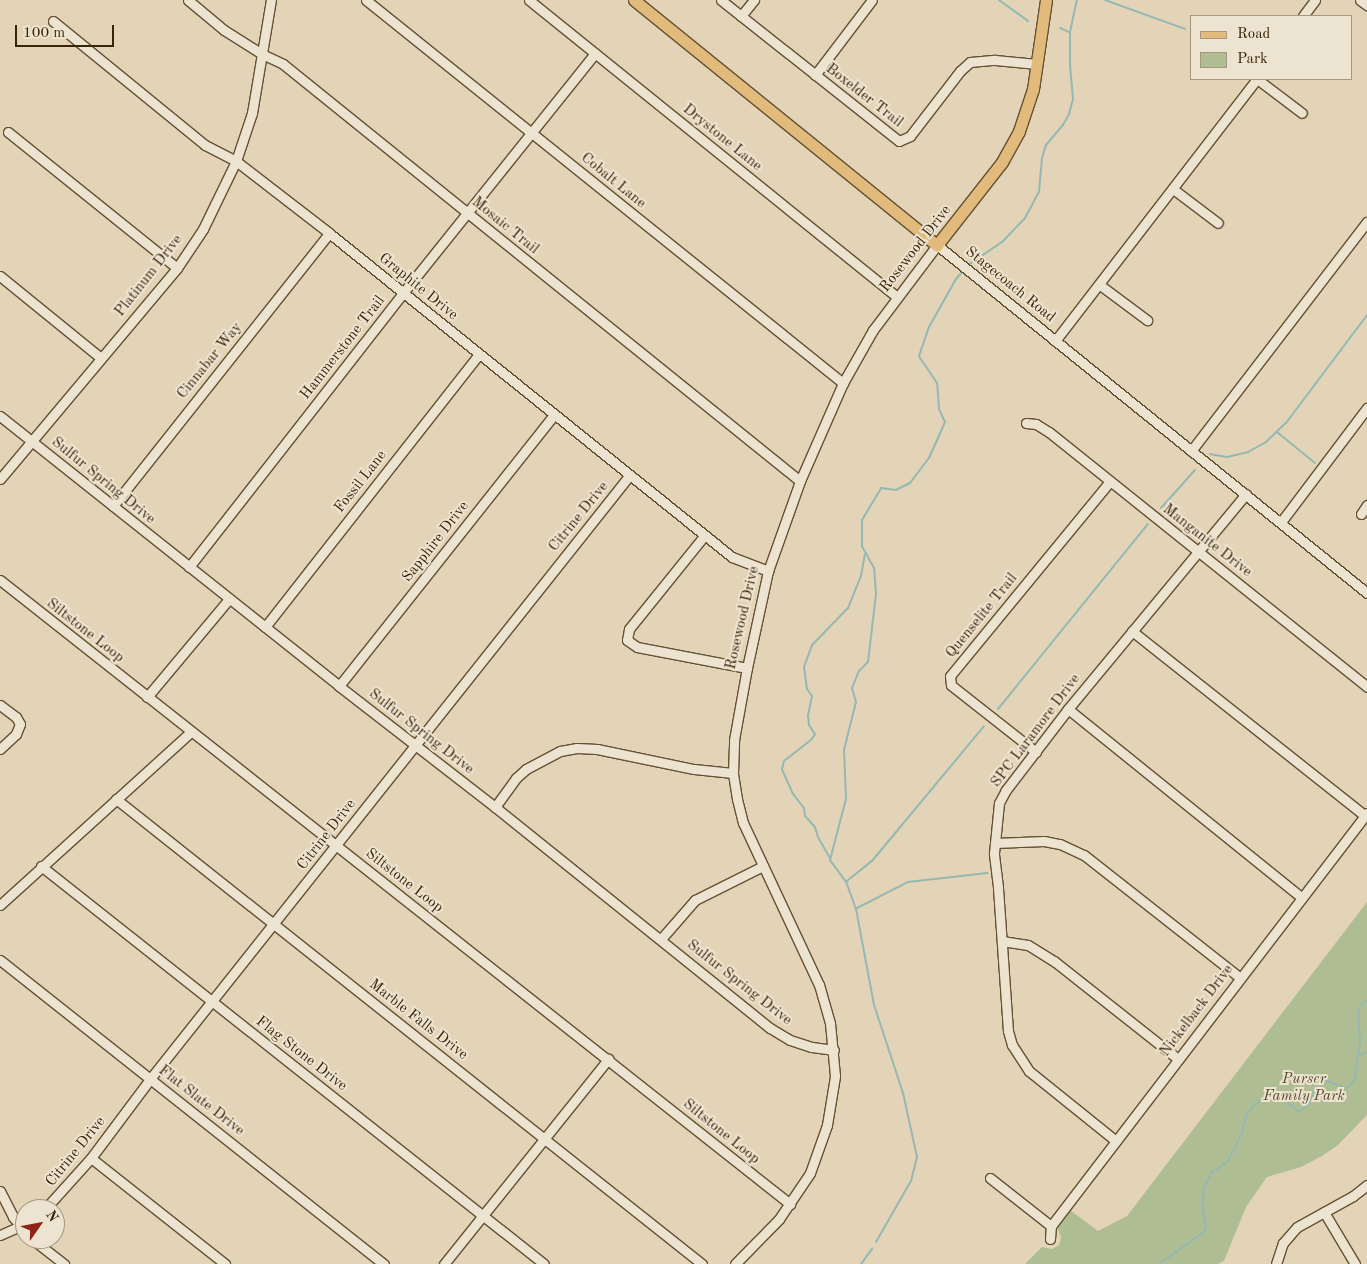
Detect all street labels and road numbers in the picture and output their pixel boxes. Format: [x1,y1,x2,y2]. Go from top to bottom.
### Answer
street label: Boxelder Trail [822,60,906,132]
street label: Drystone Lane [679,101,765,175]
street label: Cobalt Lane [577,149,649,213]
street label: Mosaic Trail [468,193,542,259]
street label: Rosewood Drive [876,202,956,296]
street label: Platinum Drive [111,231,187,321]
street label: Stagecoach Road [961,243,1059,327]
street label: Graphite Drive [375,250,461,324]
street label: Hammerstone Trail [297,292,389,404]
street label: Cinnabar Way [174,319,246,403]
street label: Sulfur Spring Drive [47,434,159,528]
street label: Fossil Lane [331,447,391,517]
street label: Citrine Drive [545,478,613,556]
street label: Sapphire Drive [399,498,473,586]
street label: Manganite Drive [1159,501,1255,581]
street label: Rosewood Drive [722,565,764,671]
street label: Quenselite Trail [942,570,1022,662]
street label: Siltstone Loop [43,595,127,667]
street label: SPC Laramore Drive [987,671,1085,791]
street label: Sulfur Spring Drive [365,685,477,779]
street label: Citrine Drive [294,796,360,874]
street label: Siltstone Loop [362,845,446,917]
street label: Sulfur Spring Drive [683,936,795,1030]
street label: Nickelback Drive [1157,961,1237,1061]
street label: Marble Falls Drive [365,976,471,1064]
street label: Flag Stone Drive [252,1013,350,1095]
street label: Flat Slate Drive [154,1062,248,1140]
street label: Siltstone Loop [679,1096,763,1168]
street label: Citrine Drive [42,1113,110,1191]

